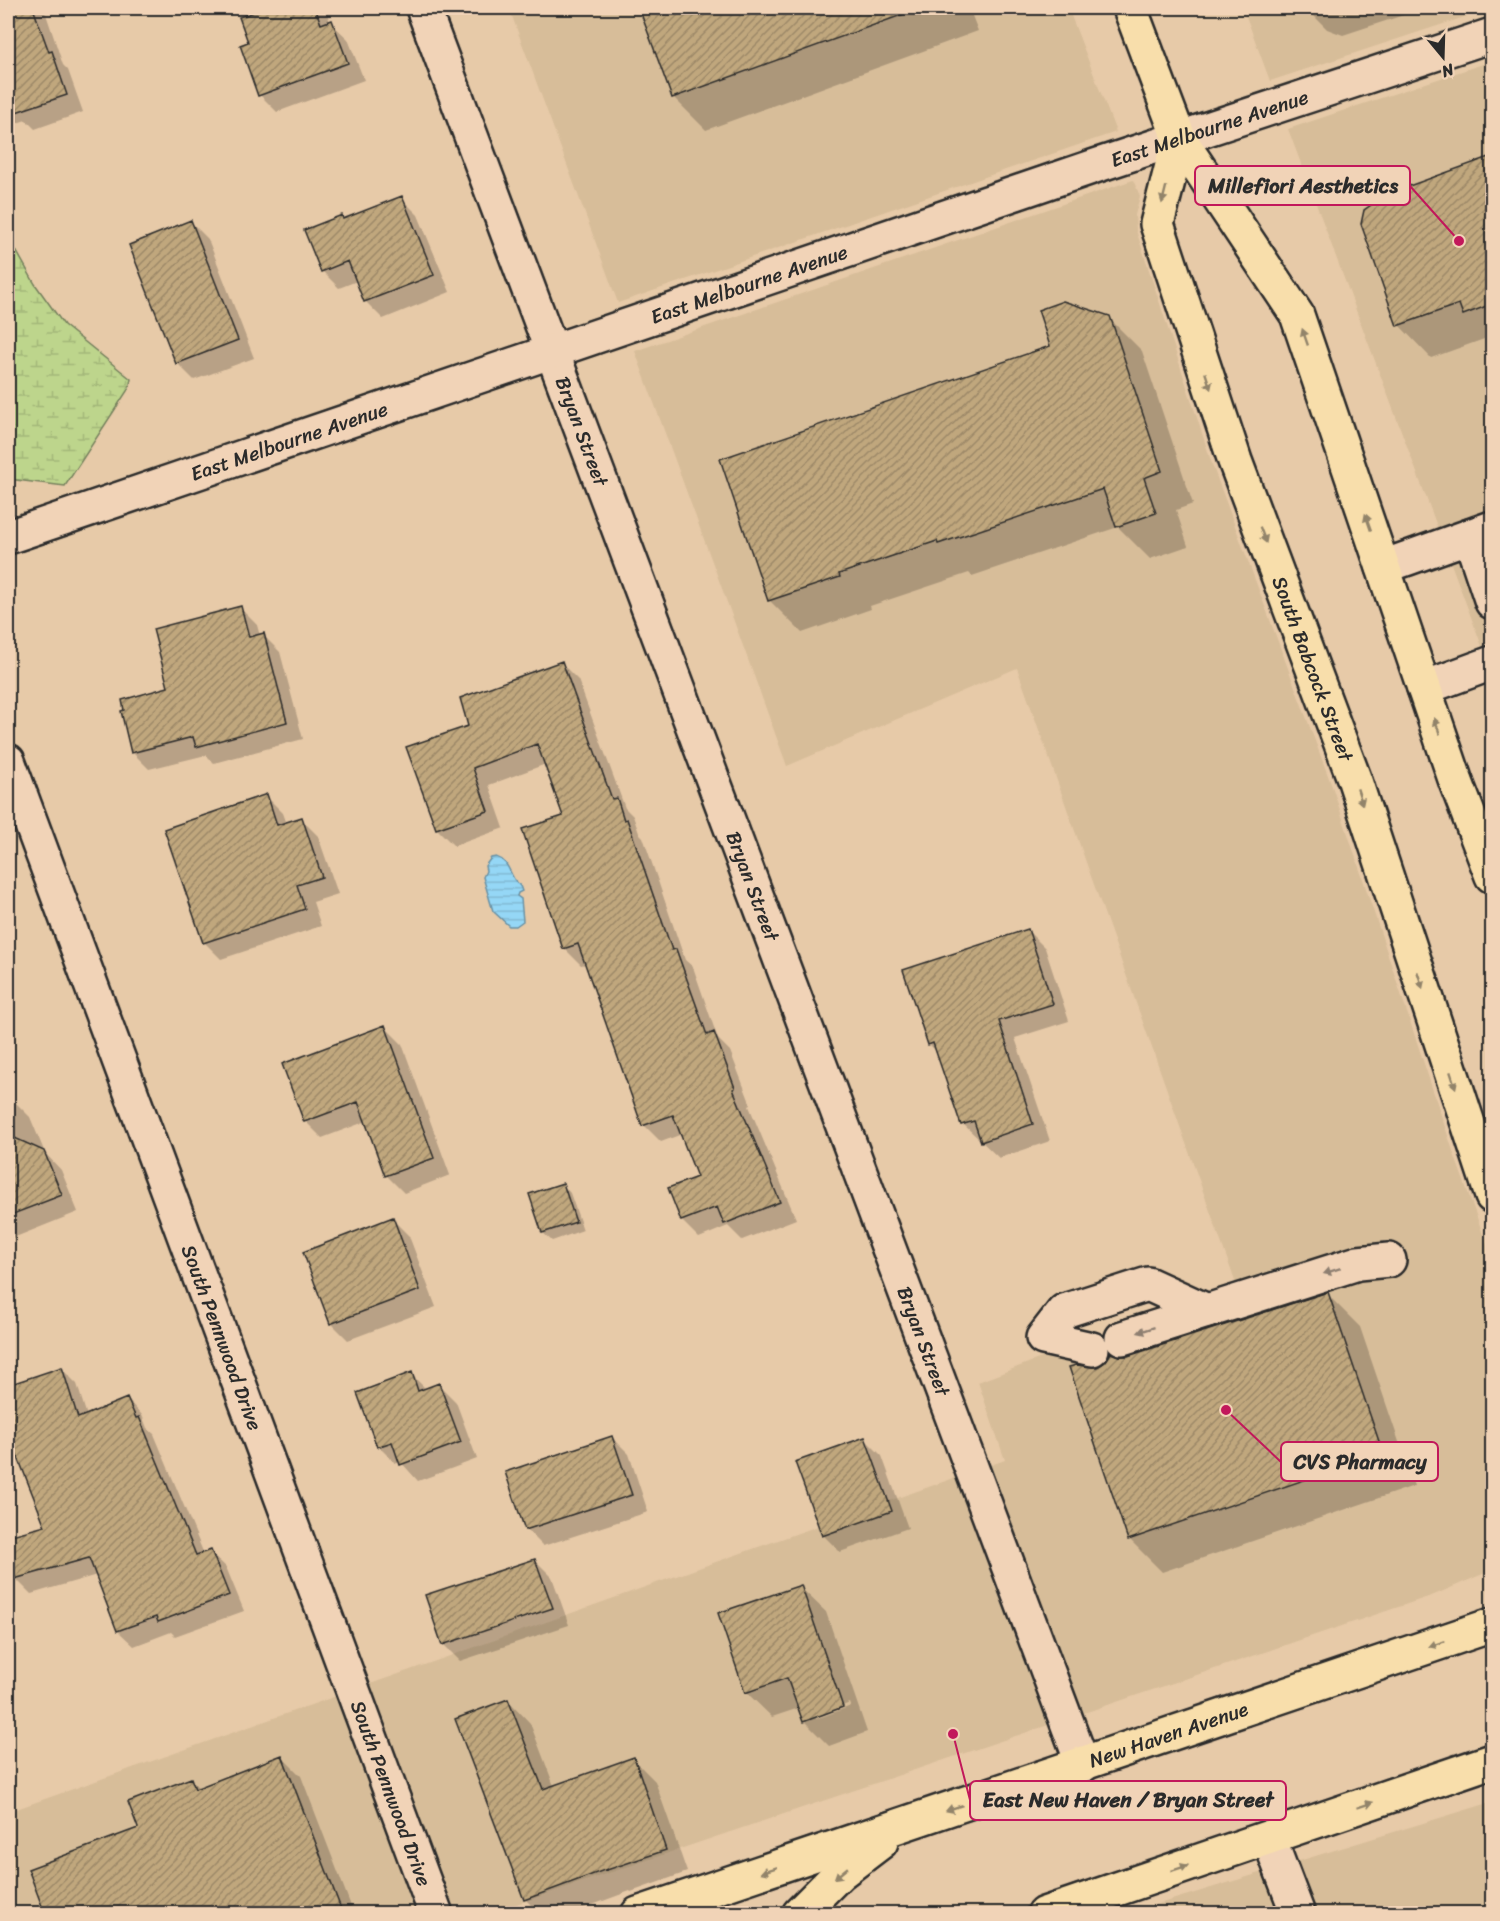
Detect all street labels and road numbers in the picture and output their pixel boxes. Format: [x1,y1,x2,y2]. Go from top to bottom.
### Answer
street label: East Melbourne Avenue [1106,80,1313,178]
street label: East Melbourne Avenue [646,235,853,334]
street label: Bryan Street [545,371,618,492]
street label: East Melbourne Avenue [186,392,393,491]
street label: South Babcock Street [1262,571,1363,767]
street label: Bryan Street [716,826,789,947]
street label: South Pennwood Drive [171,1240,272,1436]
street label: Bryan Street [887,1281,960,1402]
street label: New Haven Avenue [1084,1692,1253,1778]
street label: South Pennwood Drive [340,1695,441,1891]

